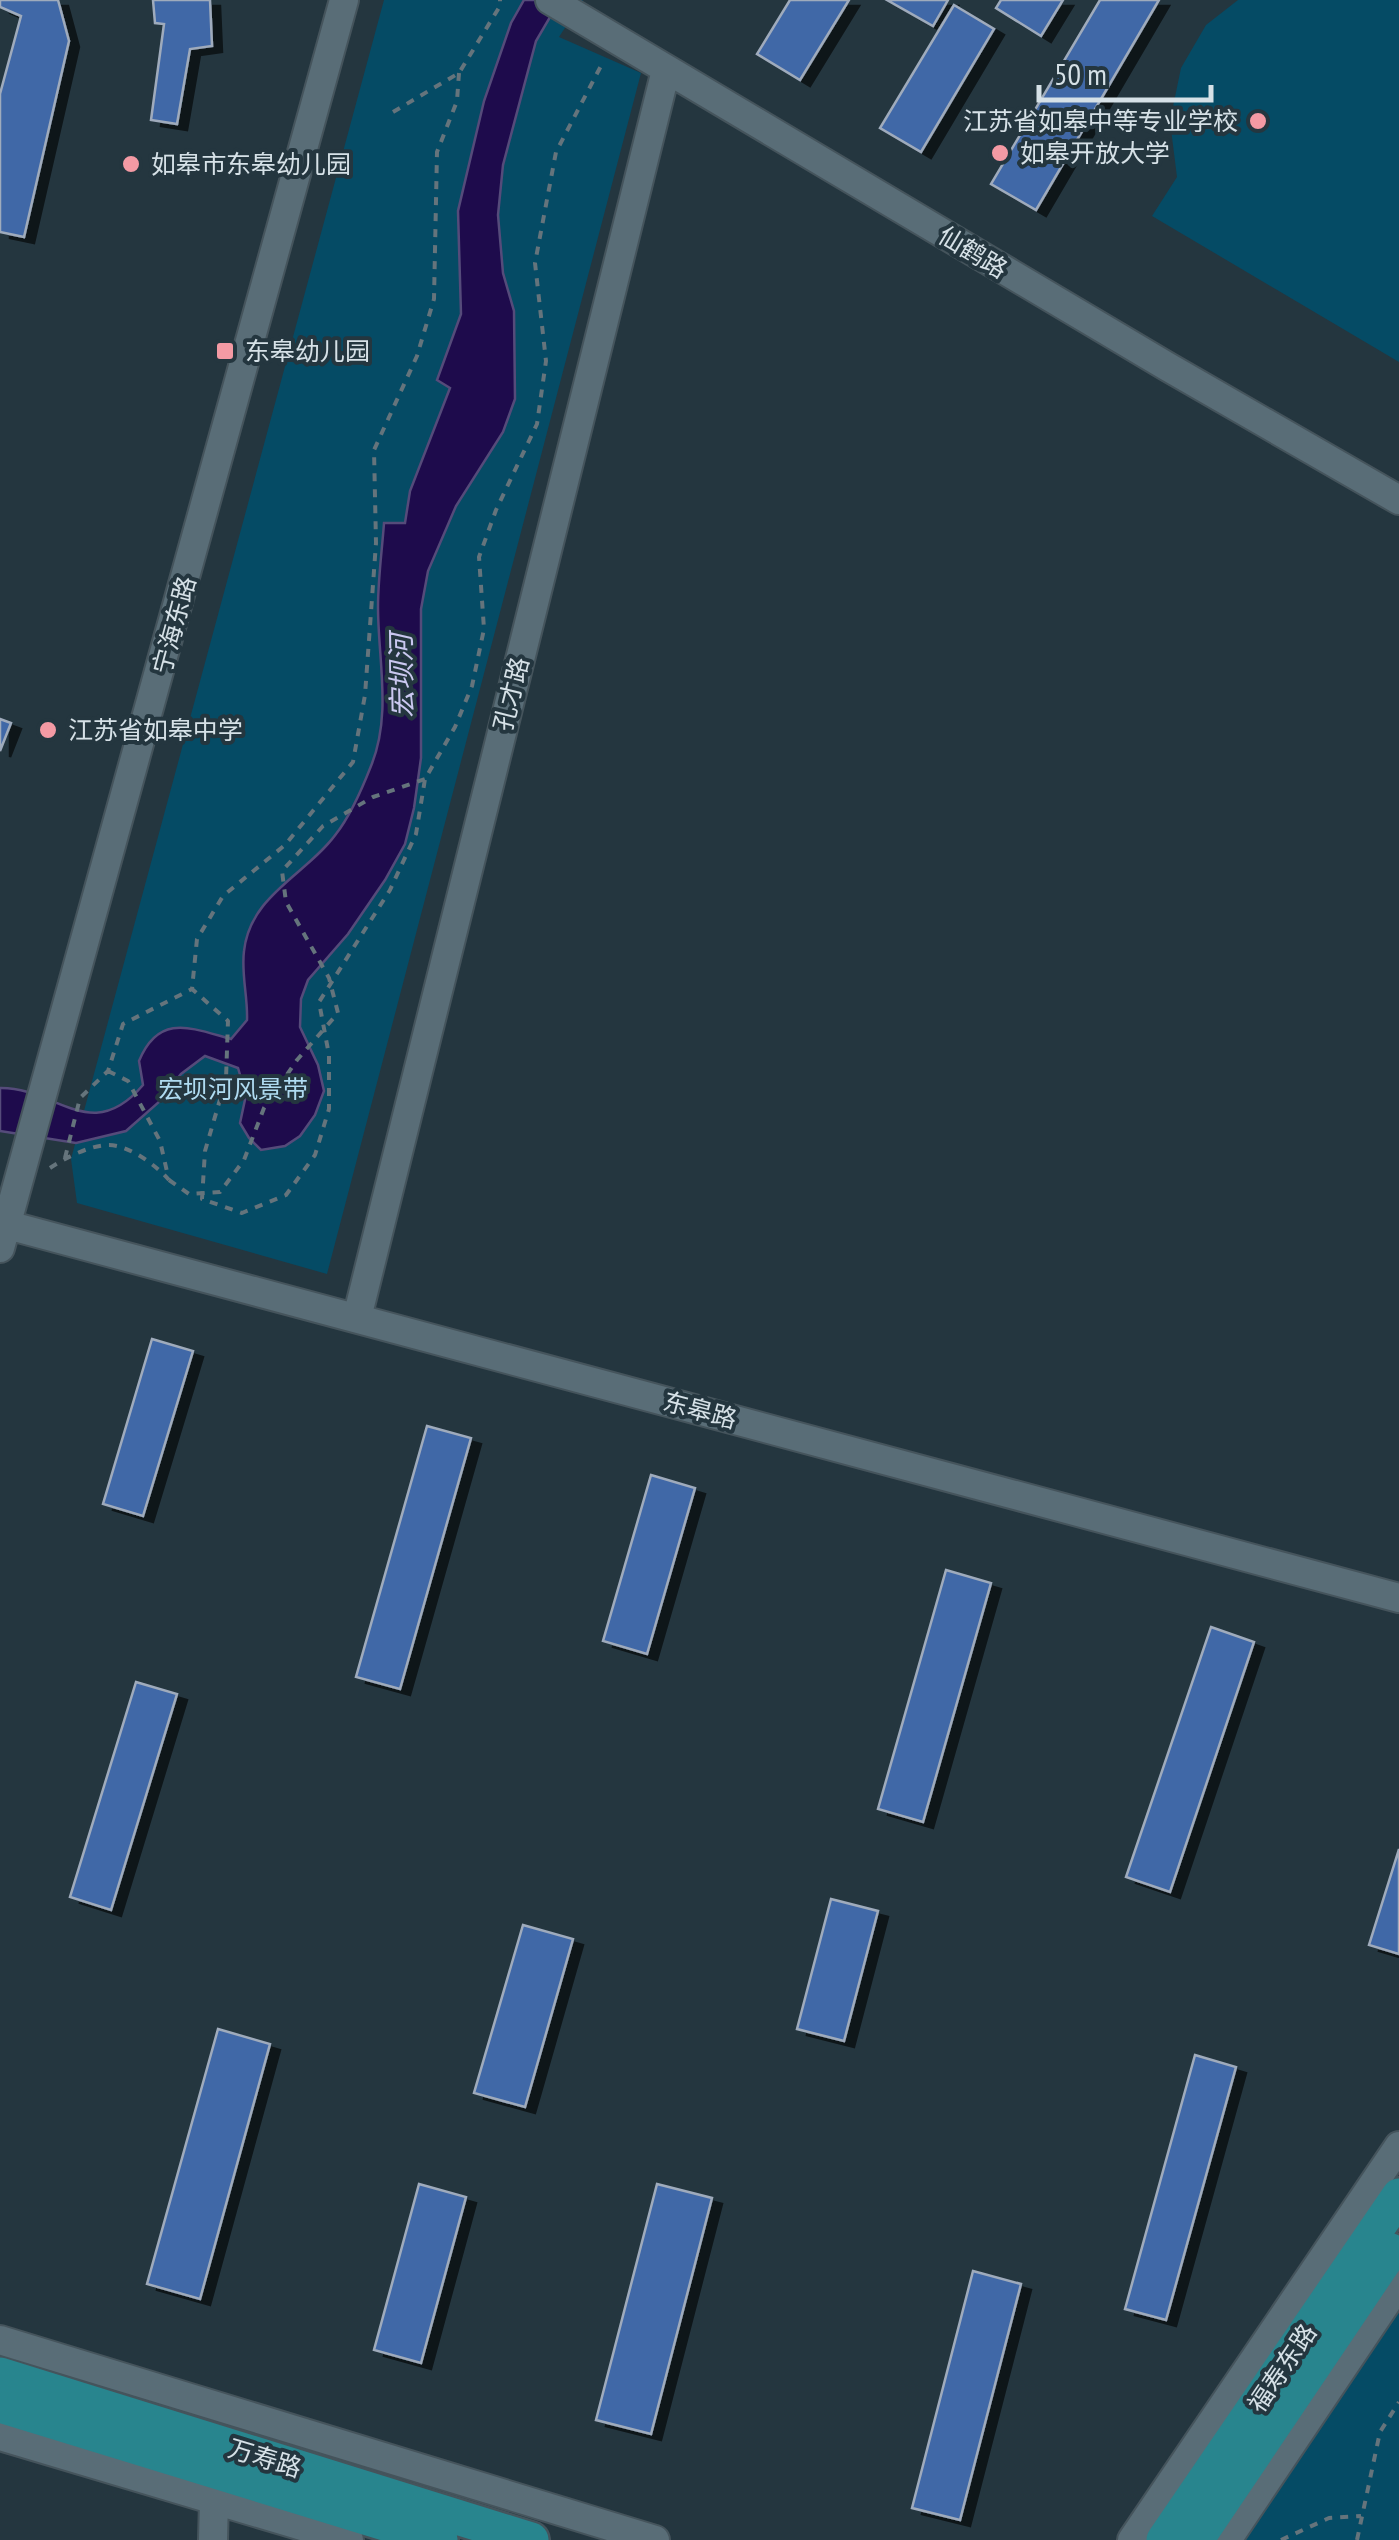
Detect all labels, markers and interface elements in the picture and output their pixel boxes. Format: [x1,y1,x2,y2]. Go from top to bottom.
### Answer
scale bar [1039,40,1212,102]
text: 50 m [1054,54,1107,93]
place label: 江苏省如皋中等专业学校 [963,105,1238,137]
marker: 江苏省如皋中等专业学校 [1247,110,1269,132]
place label: 如皋开放大学 [1020,137,1170,169]
marker: 如皋开放大学 [989,142,1011,164]
place label: 如皋市东皋幼儿园 [151,148,351,180]
marker: 如皋市东皋幼儿园 [120,153,142,175]
street label: 仙鹤路 [933,219,1013,285]
place label: 东皋幼儿园 [245,335,370,367]
marker: 东皋幼儿园 [214,340,236,362]
street label: 宁海东路 [146,573,202,677]
water label: 宏坝河 [382,629,420,718]
street label: 孔才路 [486,654,536,734]
place label: 江苏省如皋中学 [68,714,243,746]
marker: 江苏省如皋中学 [37,719,59,741]
park label: 宏坝河风景带 [158,1073,308,1105]
street label: 东皋路 [660,1385,740,1435]
street label: 福寿东路 [1241,2318,1323,2418]
street label: 万寿路 [224,2432,306,2484]

